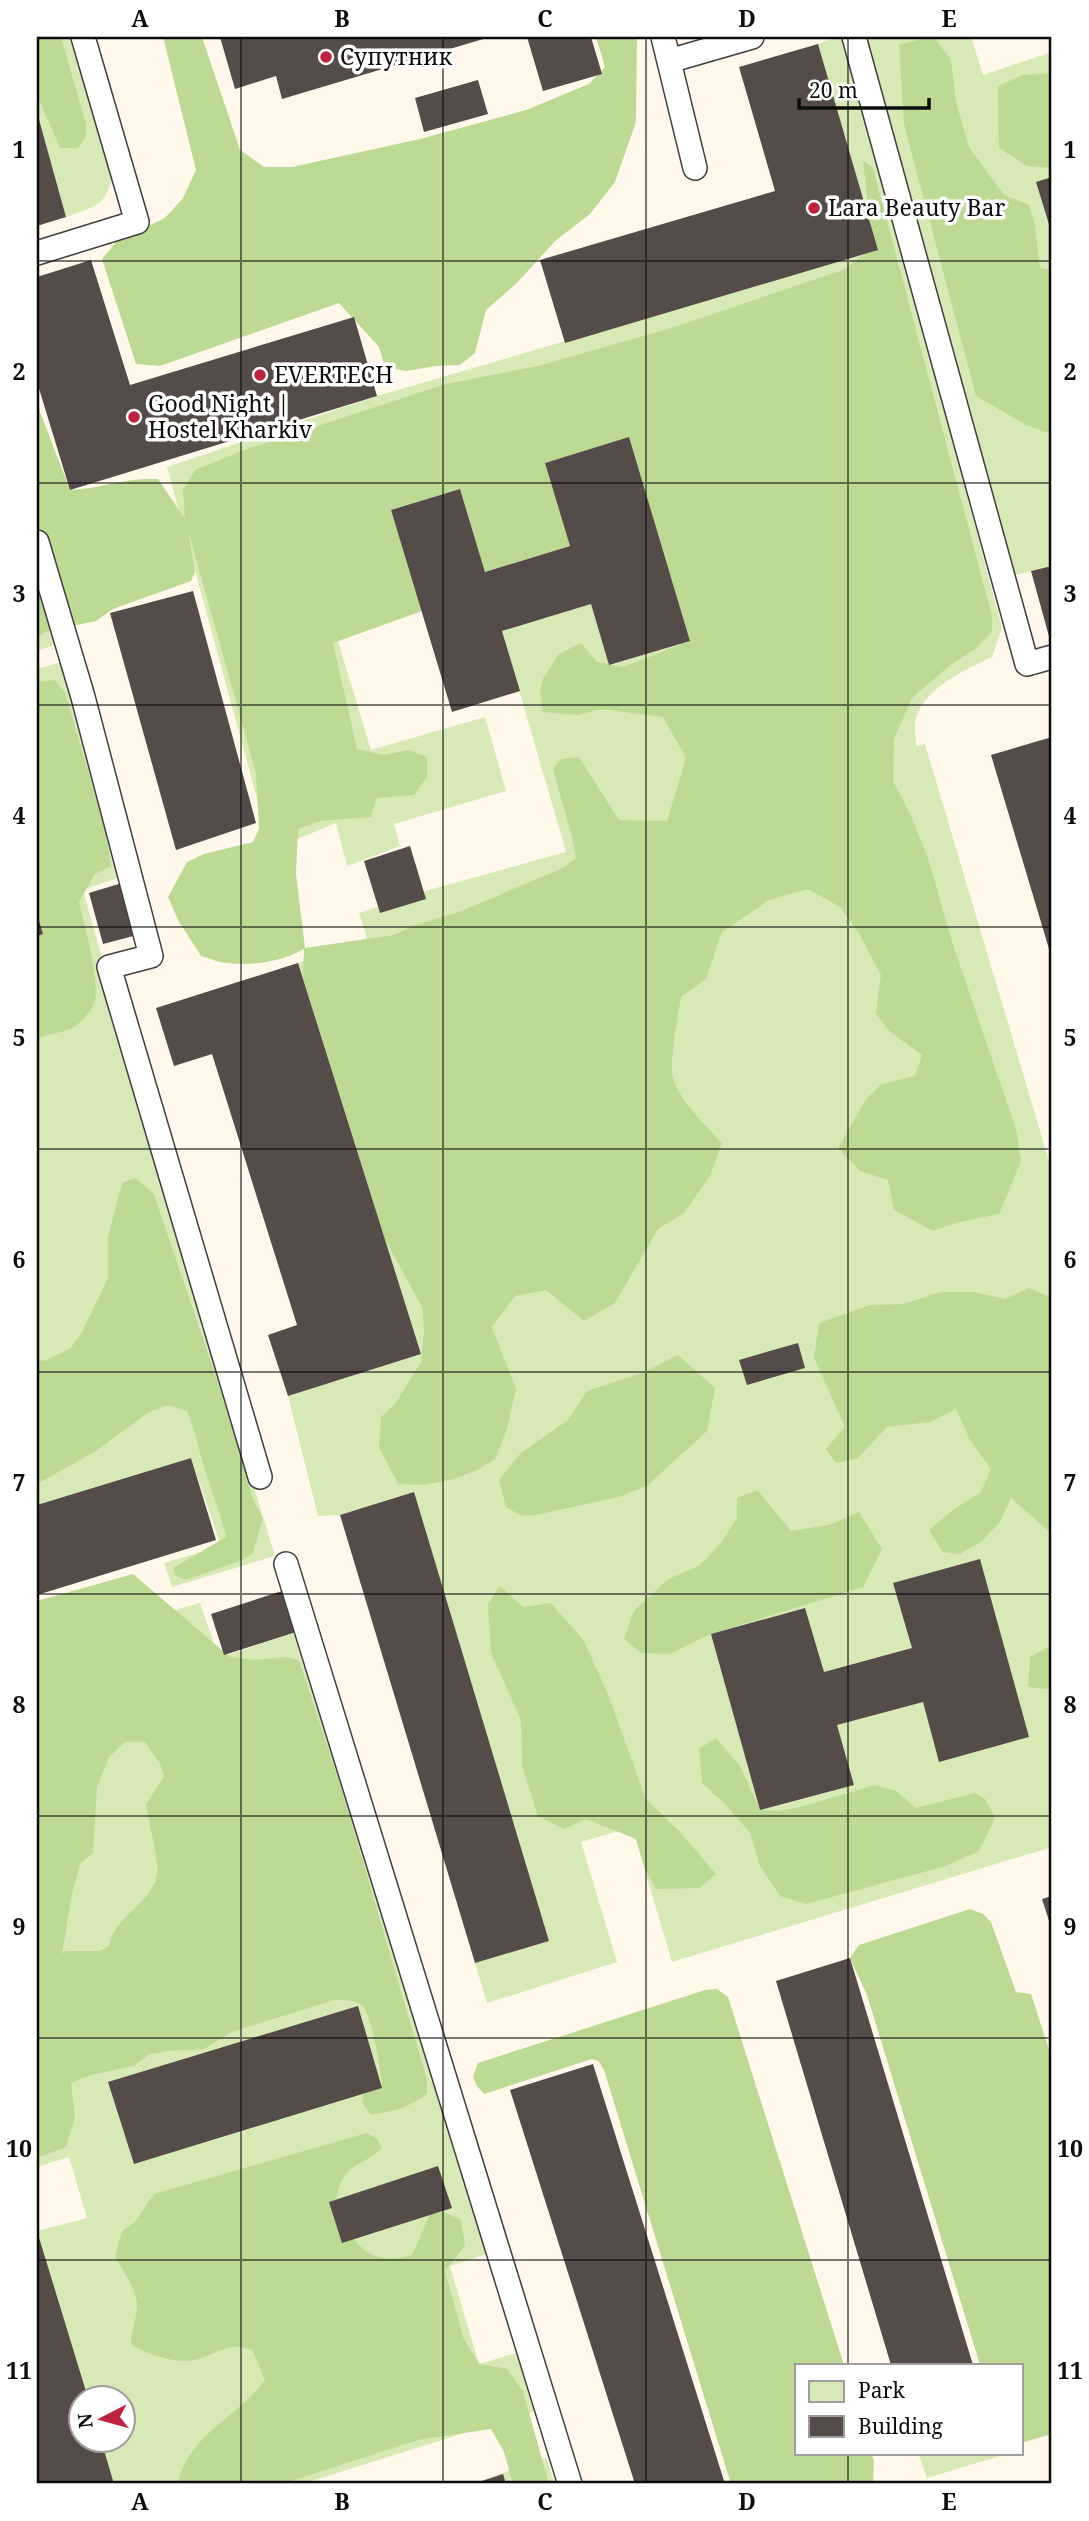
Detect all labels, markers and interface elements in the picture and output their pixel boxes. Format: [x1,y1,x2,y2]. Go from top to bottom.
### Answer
text: A [131,2,149,34]
text: B [334,2,350,34]
text: C [537,2,553,34]
text: D [738,2,756,34]
text: E [941,2,957,34]
place label: Супутник [340,40,453,72]
marker: Супутник [318,49,334,65]
scale bar [799,66,928,110]
text: 20 m [809,76,858,104]
text: 1 [13,133,26,165]
text: 1 [1064,133,1077,165]
place label: Lara Beauty Bar [828,191,1006,223]
marker: Lara Beauty Bar [806,200,822,216]
text: 2 [13,355,26,387]
text: 2 [1064,355,1077,387]
place label: EVERTECH [274,358,393,390]
marker: EVERTECH [252,367,268,383]
place label: Good Night | Hostel Kharkiv [148,387,313,445]
marker: Good Night | Hostel Kharkiv [126,409,142,425]
text: 3 [13,577,26,609]
text: 3 [1064,577,1077,609]
text: 4 [13,799,26,831]
text: 4 [1064,799,1077,831]
text: 5 [13,1021,26,1053]
text: 5 [1064,1021,1077,1053]
text: 6 [13,1243,26,1275]
text: 6 [1064,1243,1077,1275]
text: 7 [13,1466,26,1498]
text: 7 [1064,1466,1077,1498]
text: 8 [13,1688,26,1720]
text: 8 [1064,1688,1077,1720]
text: 9 [13,1910,26,1942]
text: 9 [1064,1910,1077,1942]
text: 10 [6,2132,32,2164]
text: 10 [1057,2132,1083,2164]
text: 11 [6,2354,32,2386]
text: 11 [1057,2354,1083,2386]
legend [795,2364,1023,2454]
text: Park [858,2376,905,2404]
north arrow [66,2384,136,2454]
text: N [71,2412,99,2430]
text: Building [858,2412,943,2440]
text: A [131,2485,149,2517]
text: B [334,2485,350,2517]
text: C [537,2485,553,2517]
text: D [738,2485,756,2517]
text: E [941,2485,957,2517]

